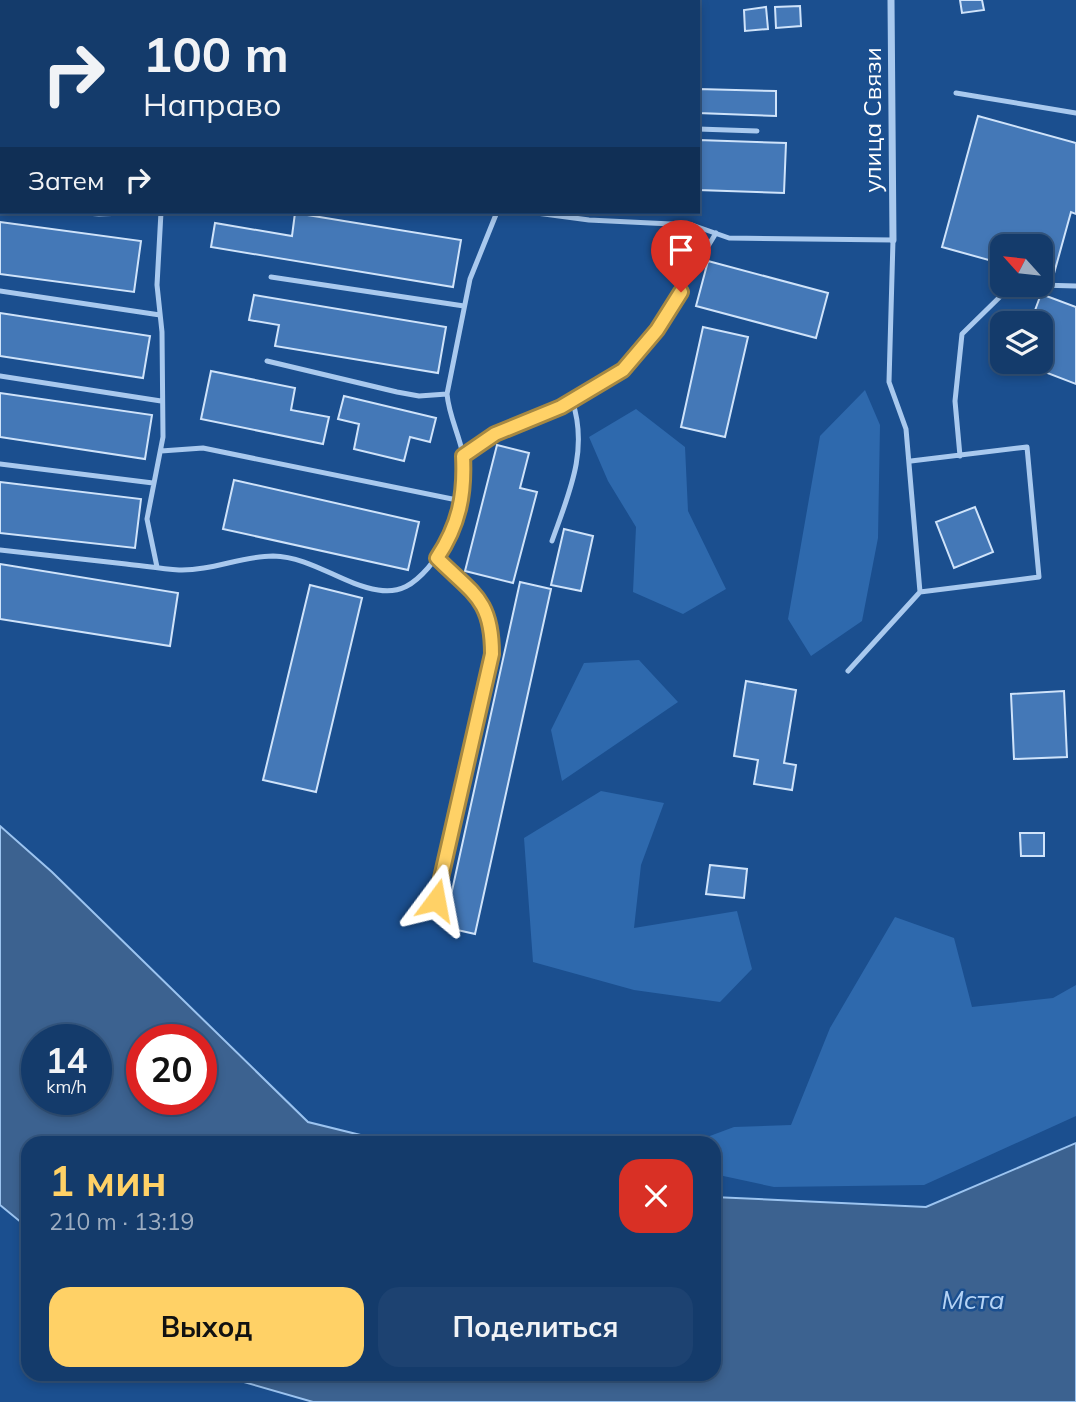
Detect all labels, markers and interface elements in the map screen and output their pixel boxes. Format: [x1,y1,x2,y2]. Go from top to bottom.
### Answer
text: 100 m [143,23,289,84]
icon: right [28,28,119,119]
street label: улица Связи [857,47,887,193]
text: Направо [143,84,282,124]
icon: right [119,161,157,199]
text: Затем [28,164,105,197]
pin [651,220,711,292]
icon: arrive [662,231,700,269]
north arrow [990,234,1054,298]
map controls [990,234,1053,374]
button: layers [990,311,1053,374]
position arrow [399,863,473,937]
speed limit sign: 20 [126,1024,217,1115]
text: 14 [45,1038,88,1082]
text: km/h [46,1075,87,1098]
text: 1 мин [49,1154,167,1207]
button: close [619,1159,693,1233]
text: 210 m · 13:19 [49,1207,194,1236]
water label: Мста [941,1283,1005,1316]
button: Выход [49,1287,364,1367]
button: Поделиться [378,1287,693,1367]

